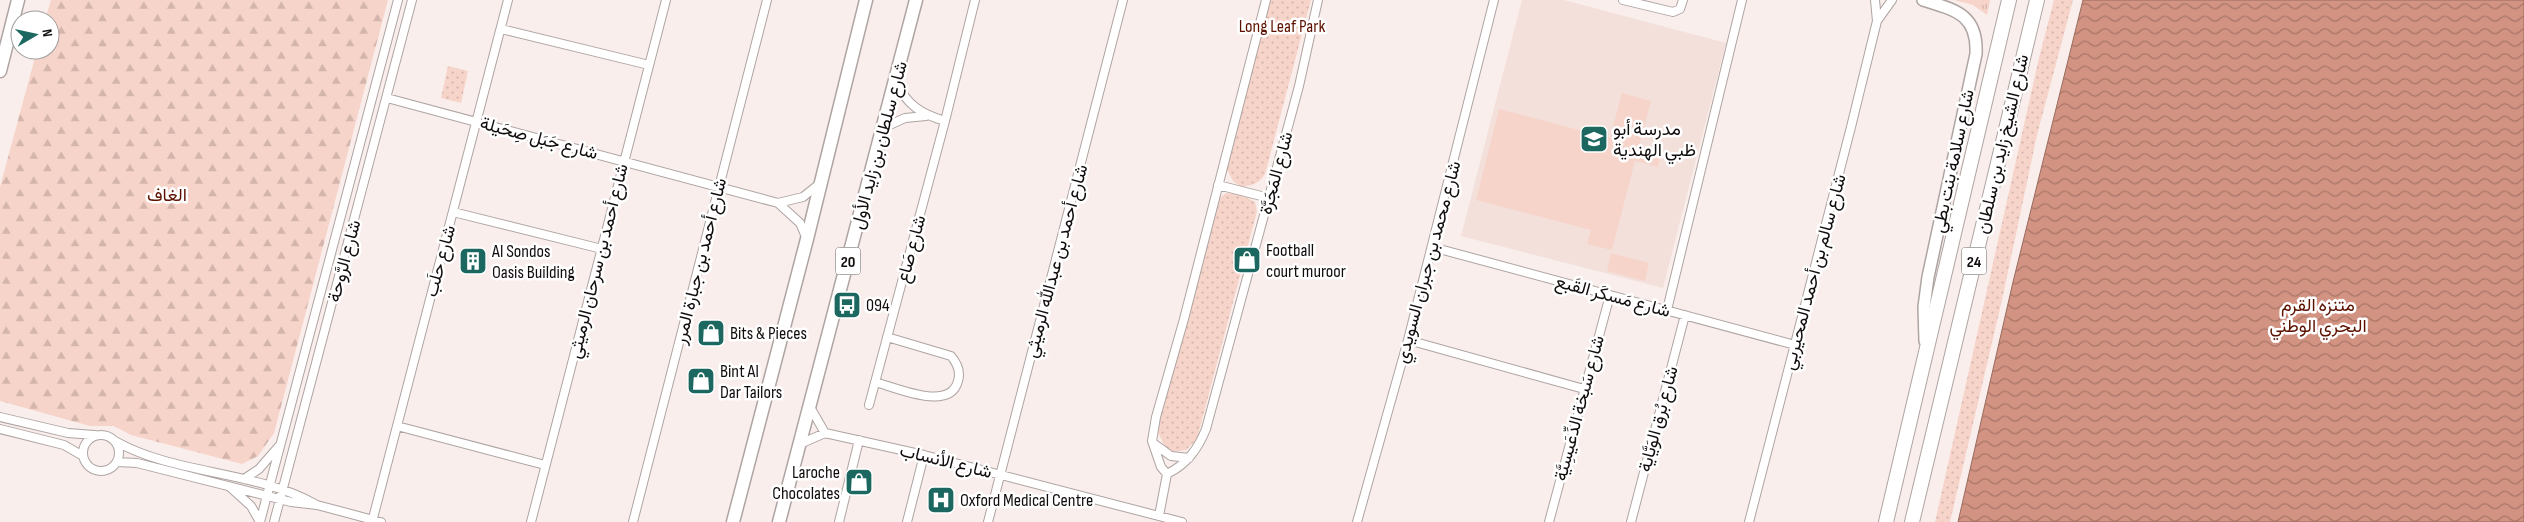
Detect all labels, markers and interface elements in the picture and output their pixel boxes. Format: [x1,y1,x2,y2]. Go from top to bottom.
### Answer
north arrow [10,10,60,60]
park label: Long Leaf Park [1239,16,1325,37]
text: N [38,28,56,38]
street label: شارع الشيخ زايد بن سلطان [1972,52,2034,236]
street label: شارع سلطان بن زايد الأول [847,59,913,232]
street label: شارع سلامة بنت بطي [1928,88,1983,236]
street label: شارع جَبَل صِحَيلة [477,113,600,165]
place label: مدرسة أبو ظبي الهندية [1613,119,1696,165]
school or university icon: مدرسة أبو ظبي الهندية [1579,124,1609,154]
street label: شارع المَجَرَّة [1255,129,1299,217]
street label: شارع محمد بن جبران السويدي [1391,159,1469,367]
street label: شارع أحمد بن سرحان الرميثي [564,162,637,362]
street label: شارع أحمد بن عبدالله الرميثي [1020,162,1096,361]
street label: شارع سالم بن أحمد المحيربي [1778,172,1855,373]
street label: شارع أحمد بن جبارة المرر [669,176,732,348]
park label: الغاف [147,185,187,206]
street label: شارع صَاع [892,213,932,286]
street label: شارع الرَّوحة [323,218,367,305]
street label: شارع حلَب [421,223,461,300]
place label: Football court muroor [1266,240,1346,282]
place label: Al Sondos Oasis Building [491,241,575,283]
shop icon: Football court muroor [1232,245,1262,275]
building icon: Al Sondos Oasis Building [458,246,488,276]
road number: 20 [836,248,860,274]
road number: 24 [1962,248,1986,274]
street label: شارع مَسكَر القَبع [1553,271,1673,323]
bus stop icon: 094 [832,290,862,320]
place label: 094 [866,295,890,316]
park label: متنزه القرم البحري الوطني [2269,295,2367,341]
shop icon: Bits & Pieces [696,318,726,348]
place label: Bits & Pieces [730,323,807,344]
street label: شارع سَبخة الدِّعَيسِيَّة [1550,333,1610,483]
place label: Bint Al Dar Tailors [720,361,782,403]
street label: شارع بُرق الوَيَّاية [1634,364,1684,475]
shop icon: Bint Al Dar Tailors [686,366,716,396]
street label: شارع الأنساب [897,440,994,484]
place label: Laroche Chocolates [772,462,840,504]
shop icon: Laroche Chocolates [844,467,874,497]
hospital icon: Oxford Medical Centre [926,485,956,515]
place label: Oxford Medical Centre [960,490,1093,511]

